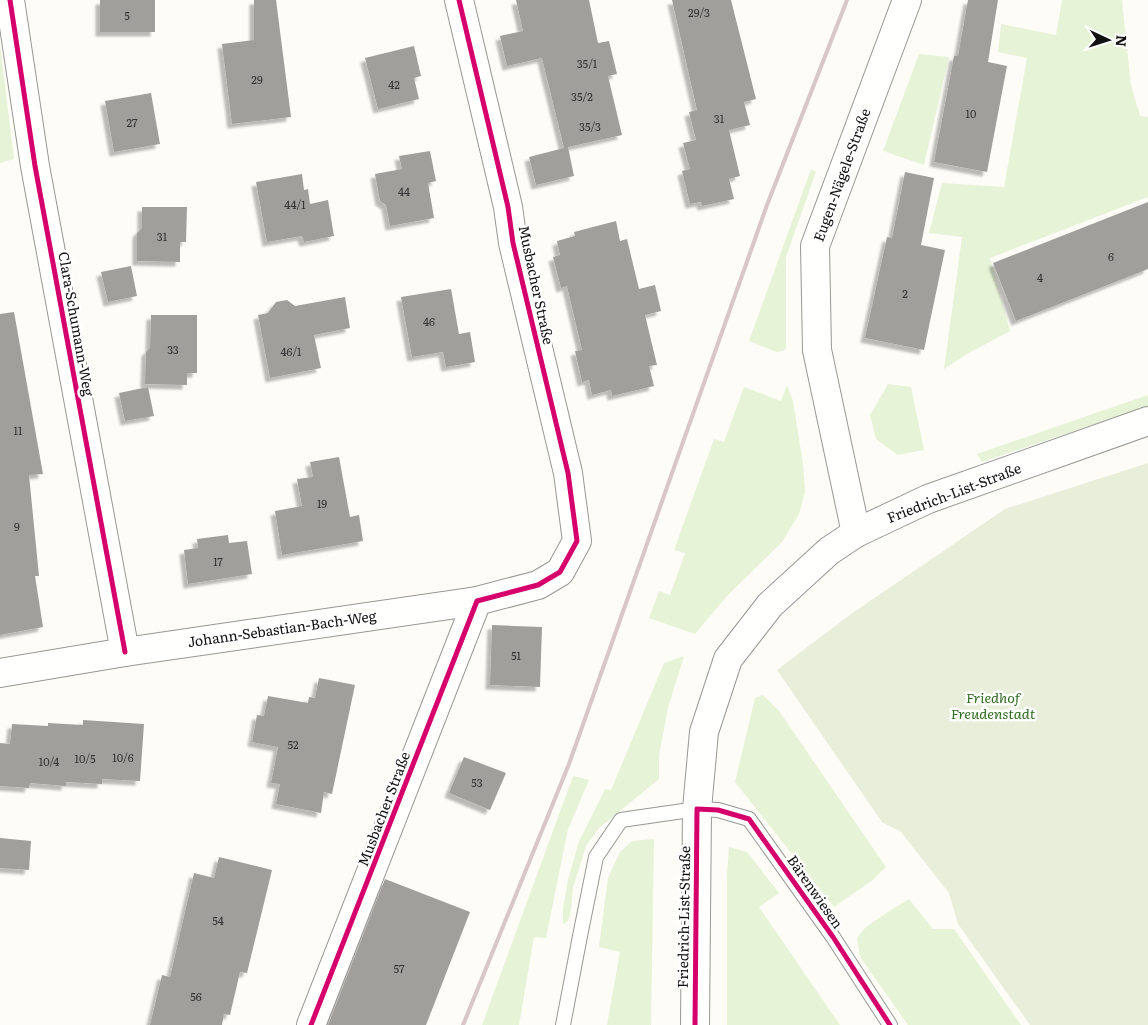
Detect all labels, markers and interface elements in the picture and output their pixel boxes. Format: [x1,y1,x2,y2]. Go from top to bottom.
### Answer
house number: 29/3 [688,4,710,20]
house number: 5 [124,7,130,23]
north arrow [1083,15,1133,65]
text: N [1112,34,1132,48]
house number: 35/1 [577,55,598,71]
house number: 29 [251,71,263,87]
house number: 42 [388,76,400,92]
house number: 35/2 [571,88,593,104]
street label: Eugen-Nägele-Straße [808,105,874,244]
house number: 10 [966,105,976,121]
house number: 31 [714,110,725,126]
house number: 27 [126,114,138,130]
house number: 35/3 [579,118,601,134]
house number: 44 [398,183,410,199]
house number: 44/1 [284,196,306,212]
street label: Musbacher Straße [515,223,559,346]
house number: 31 [157,228,168,244]
house number: 6 [1108,248,1114,264]
street label: Clara-Schumann-Weg [54,250,100,398]
house number: 4 [1037,269,1043,285]
house number: 2 [902,285,908,301]
house number: 46 [423,313,435,329]
house number: 33 [167,341,179,357]
house number: 46/1 [280,343,302,359]
house number: 11 [14,422,23,438]
street label: Friedrich-List-Straße [884,457,1024,527]
house number: 19 [317,495,327,511]
house number: 9 [14,518,20,534]
house number: 17 [213,553,223,569]
street label: Johann-Sebastian-Bach-Weg [186,605,378,651]
house number: 51 [511,647,522,663]
park label: Friedhof Freudenstadt [951,687,1036,723]
house number: 52 [287,736,299,752]
street label: Musbacher Straße [352,748,414,869]
house number: 10/6 [112,749,134,765]
house number: 10/5 [74,750,96,766]
house number: 10/4 [39,753,59,769]
house number: 53 [471,774,483,790]
street label: Friedrich-List-Straße [672,846,694,988]
street label: Bärenwiesen [783,851,849,932]
house number: 54 [212,912,224,928]
house number: 57 [393,960,405,976]
house number: 56 [190,988,202,1004]

